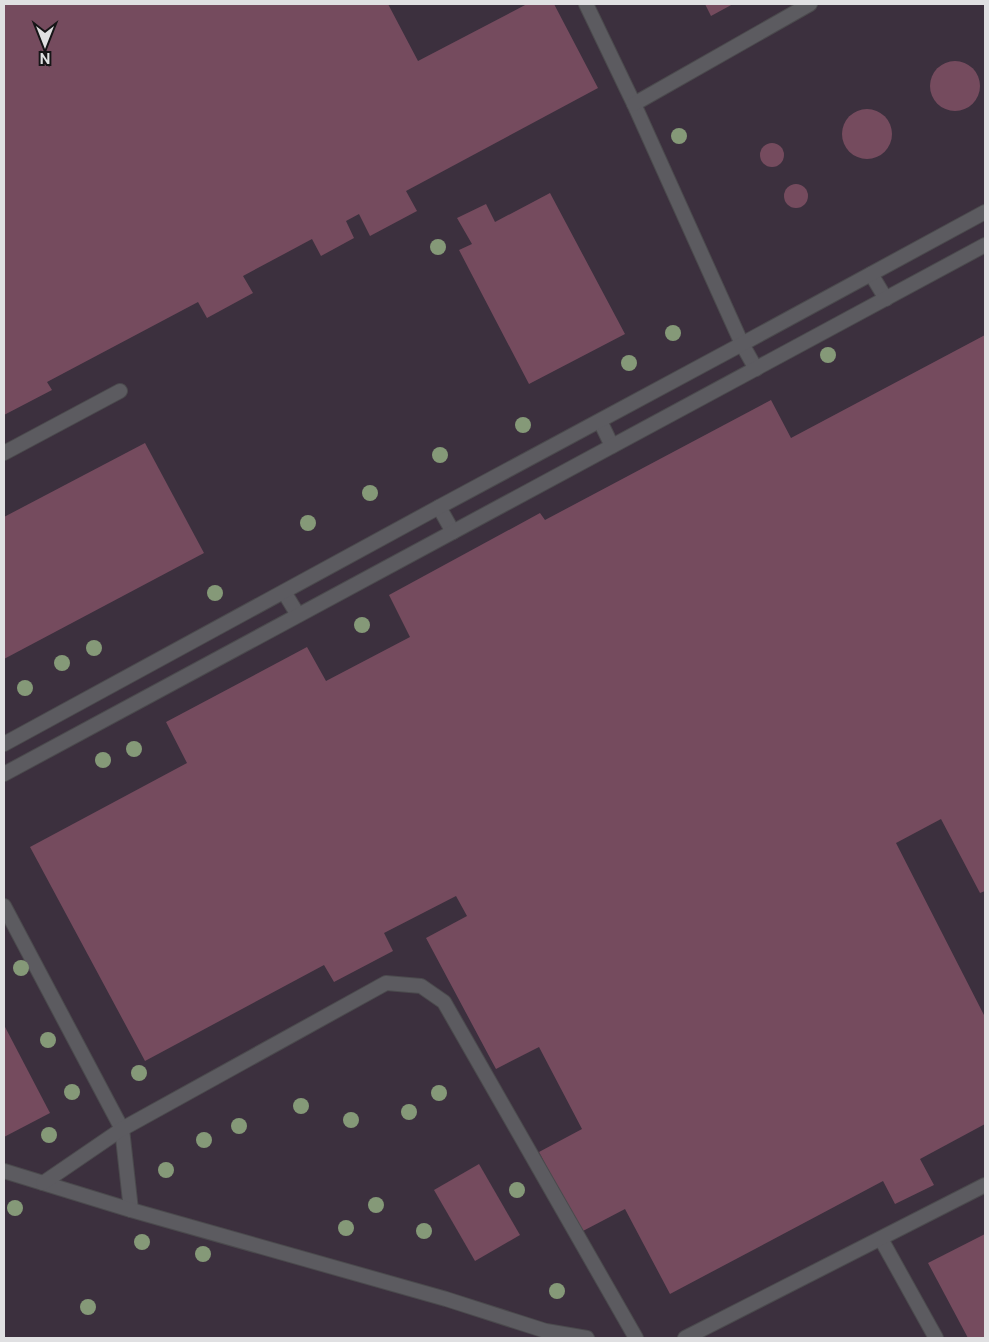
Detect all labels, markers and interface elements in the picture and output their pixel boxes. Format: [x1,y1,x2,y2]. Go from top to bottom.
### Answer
north arrow [20,20,70,70]
text: N [40,50,50,66]

